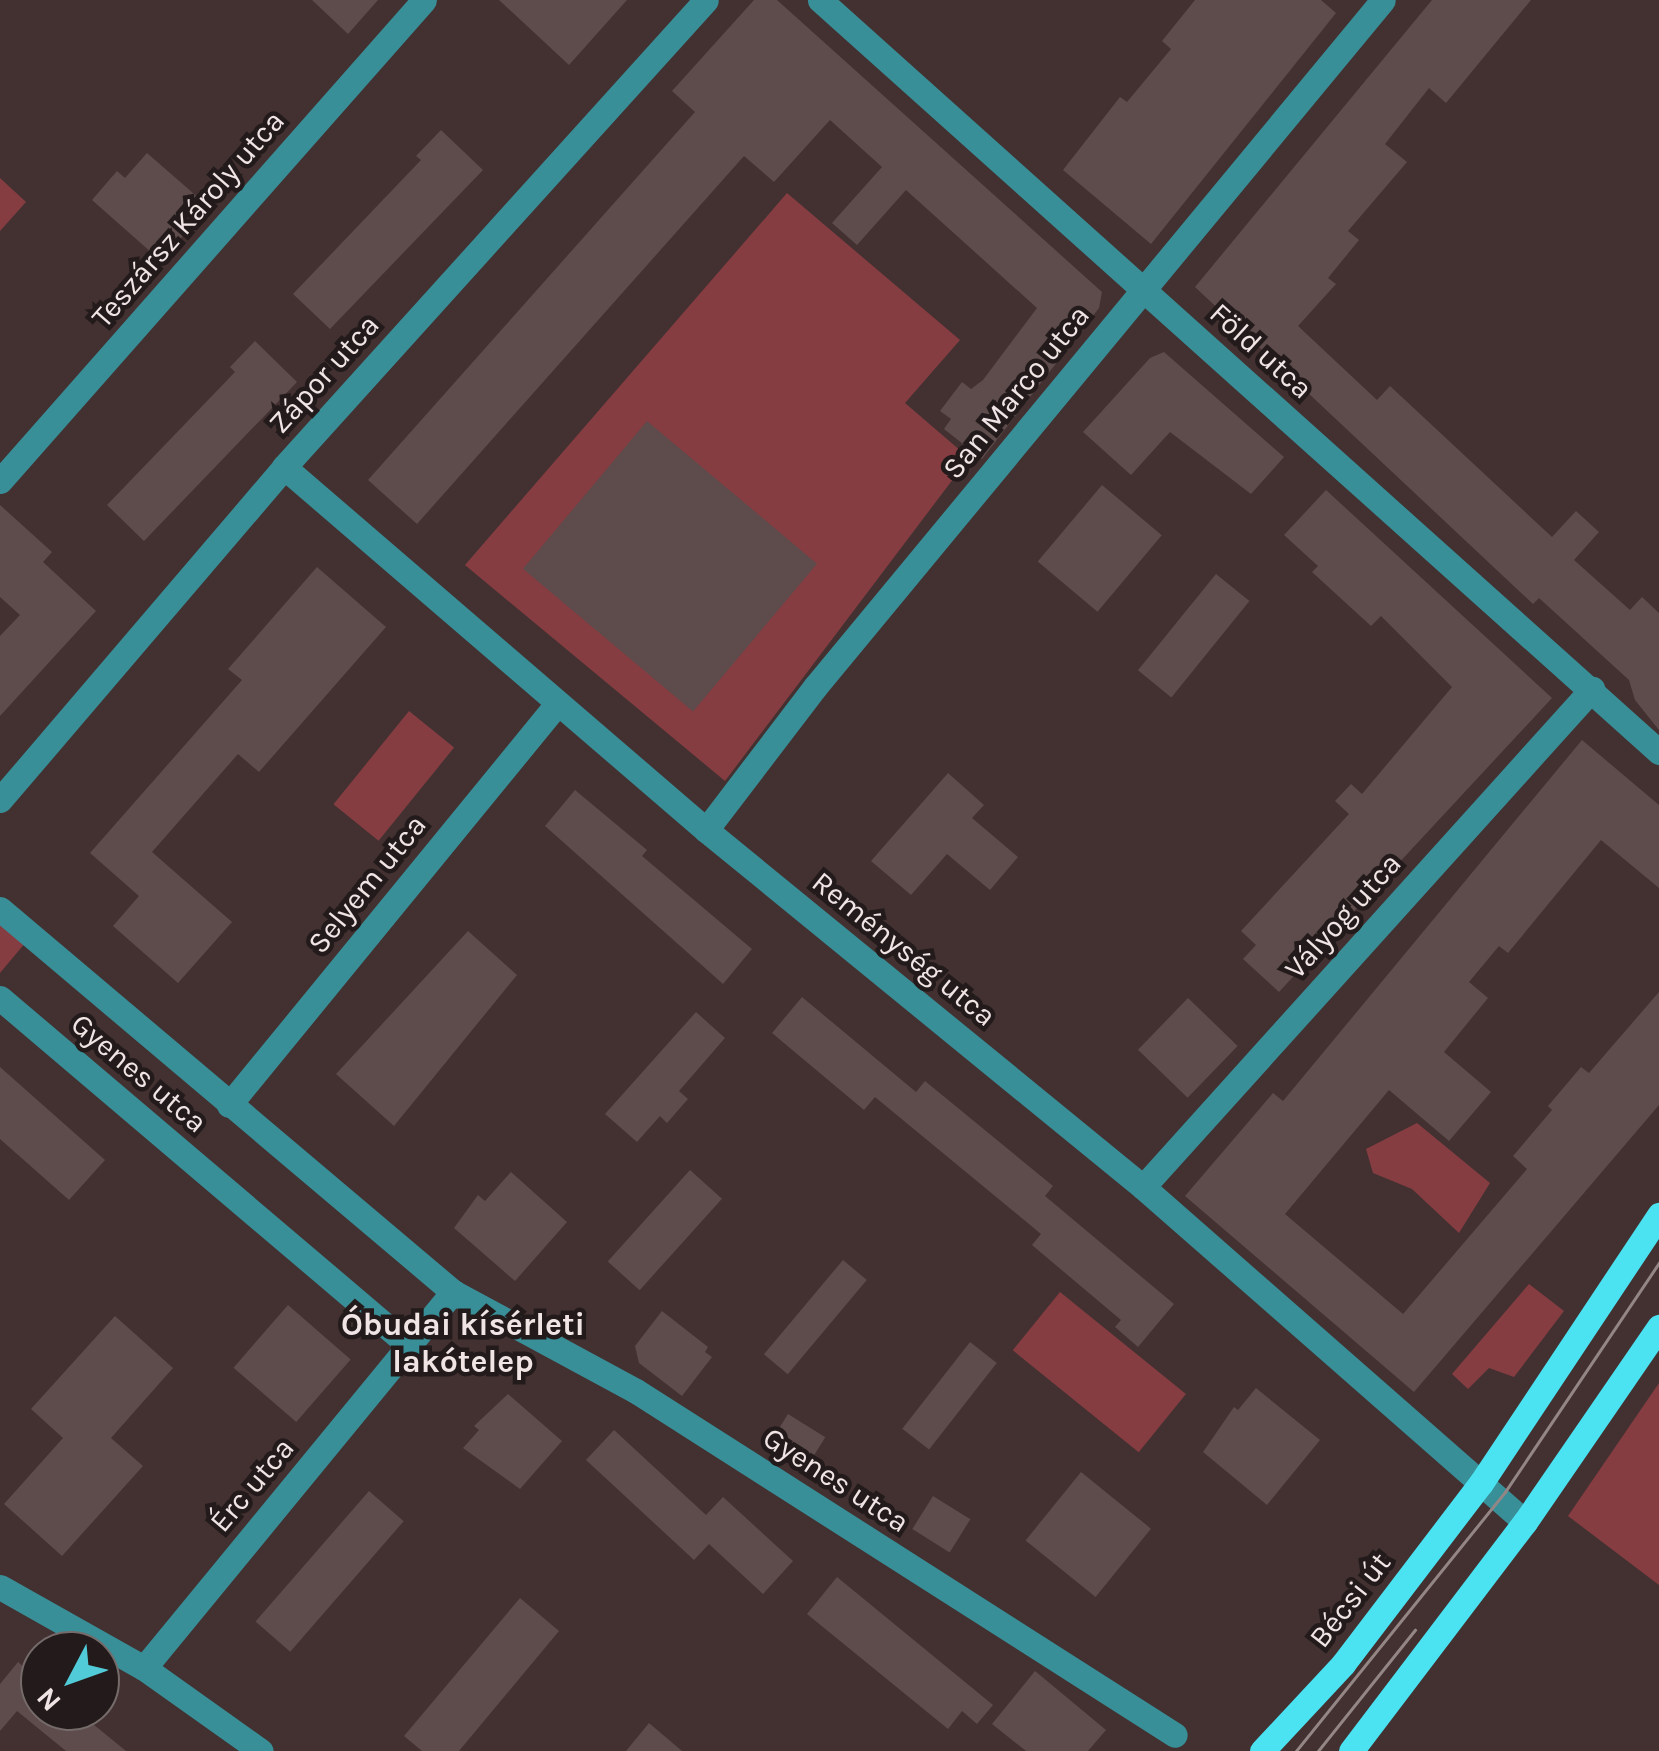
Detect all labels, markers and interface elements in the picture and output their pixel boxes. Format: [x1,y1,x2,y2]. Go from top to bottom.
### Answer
street label: Teszársz Károly utca [84,103,292,335]
street label: Föld utca [1202,295,1320,407]
street label: San Marco utca [935,298,1097,486]
street label: Zápor utca [261,307,387,441]
street label: Selyem utca [300,807,434,961]
street label: Vályog utca [1277,846,1409,986]
street label: Reménység utca [805,864,1003,1034]
street label: Gyenes utca [64,1006,214,1140]
district label: Óbudai kísérleti lakótelep [341,1307,585,1382]
street label: Gyenes utca [756,1420,916,1540]
street label: Érc utca [202,1431,302,1539]
street label: Bécsi út [1302,1545,1398,1655]
north arrow [20,1631,120,1731]
text: N [29,1681,68,1718]

